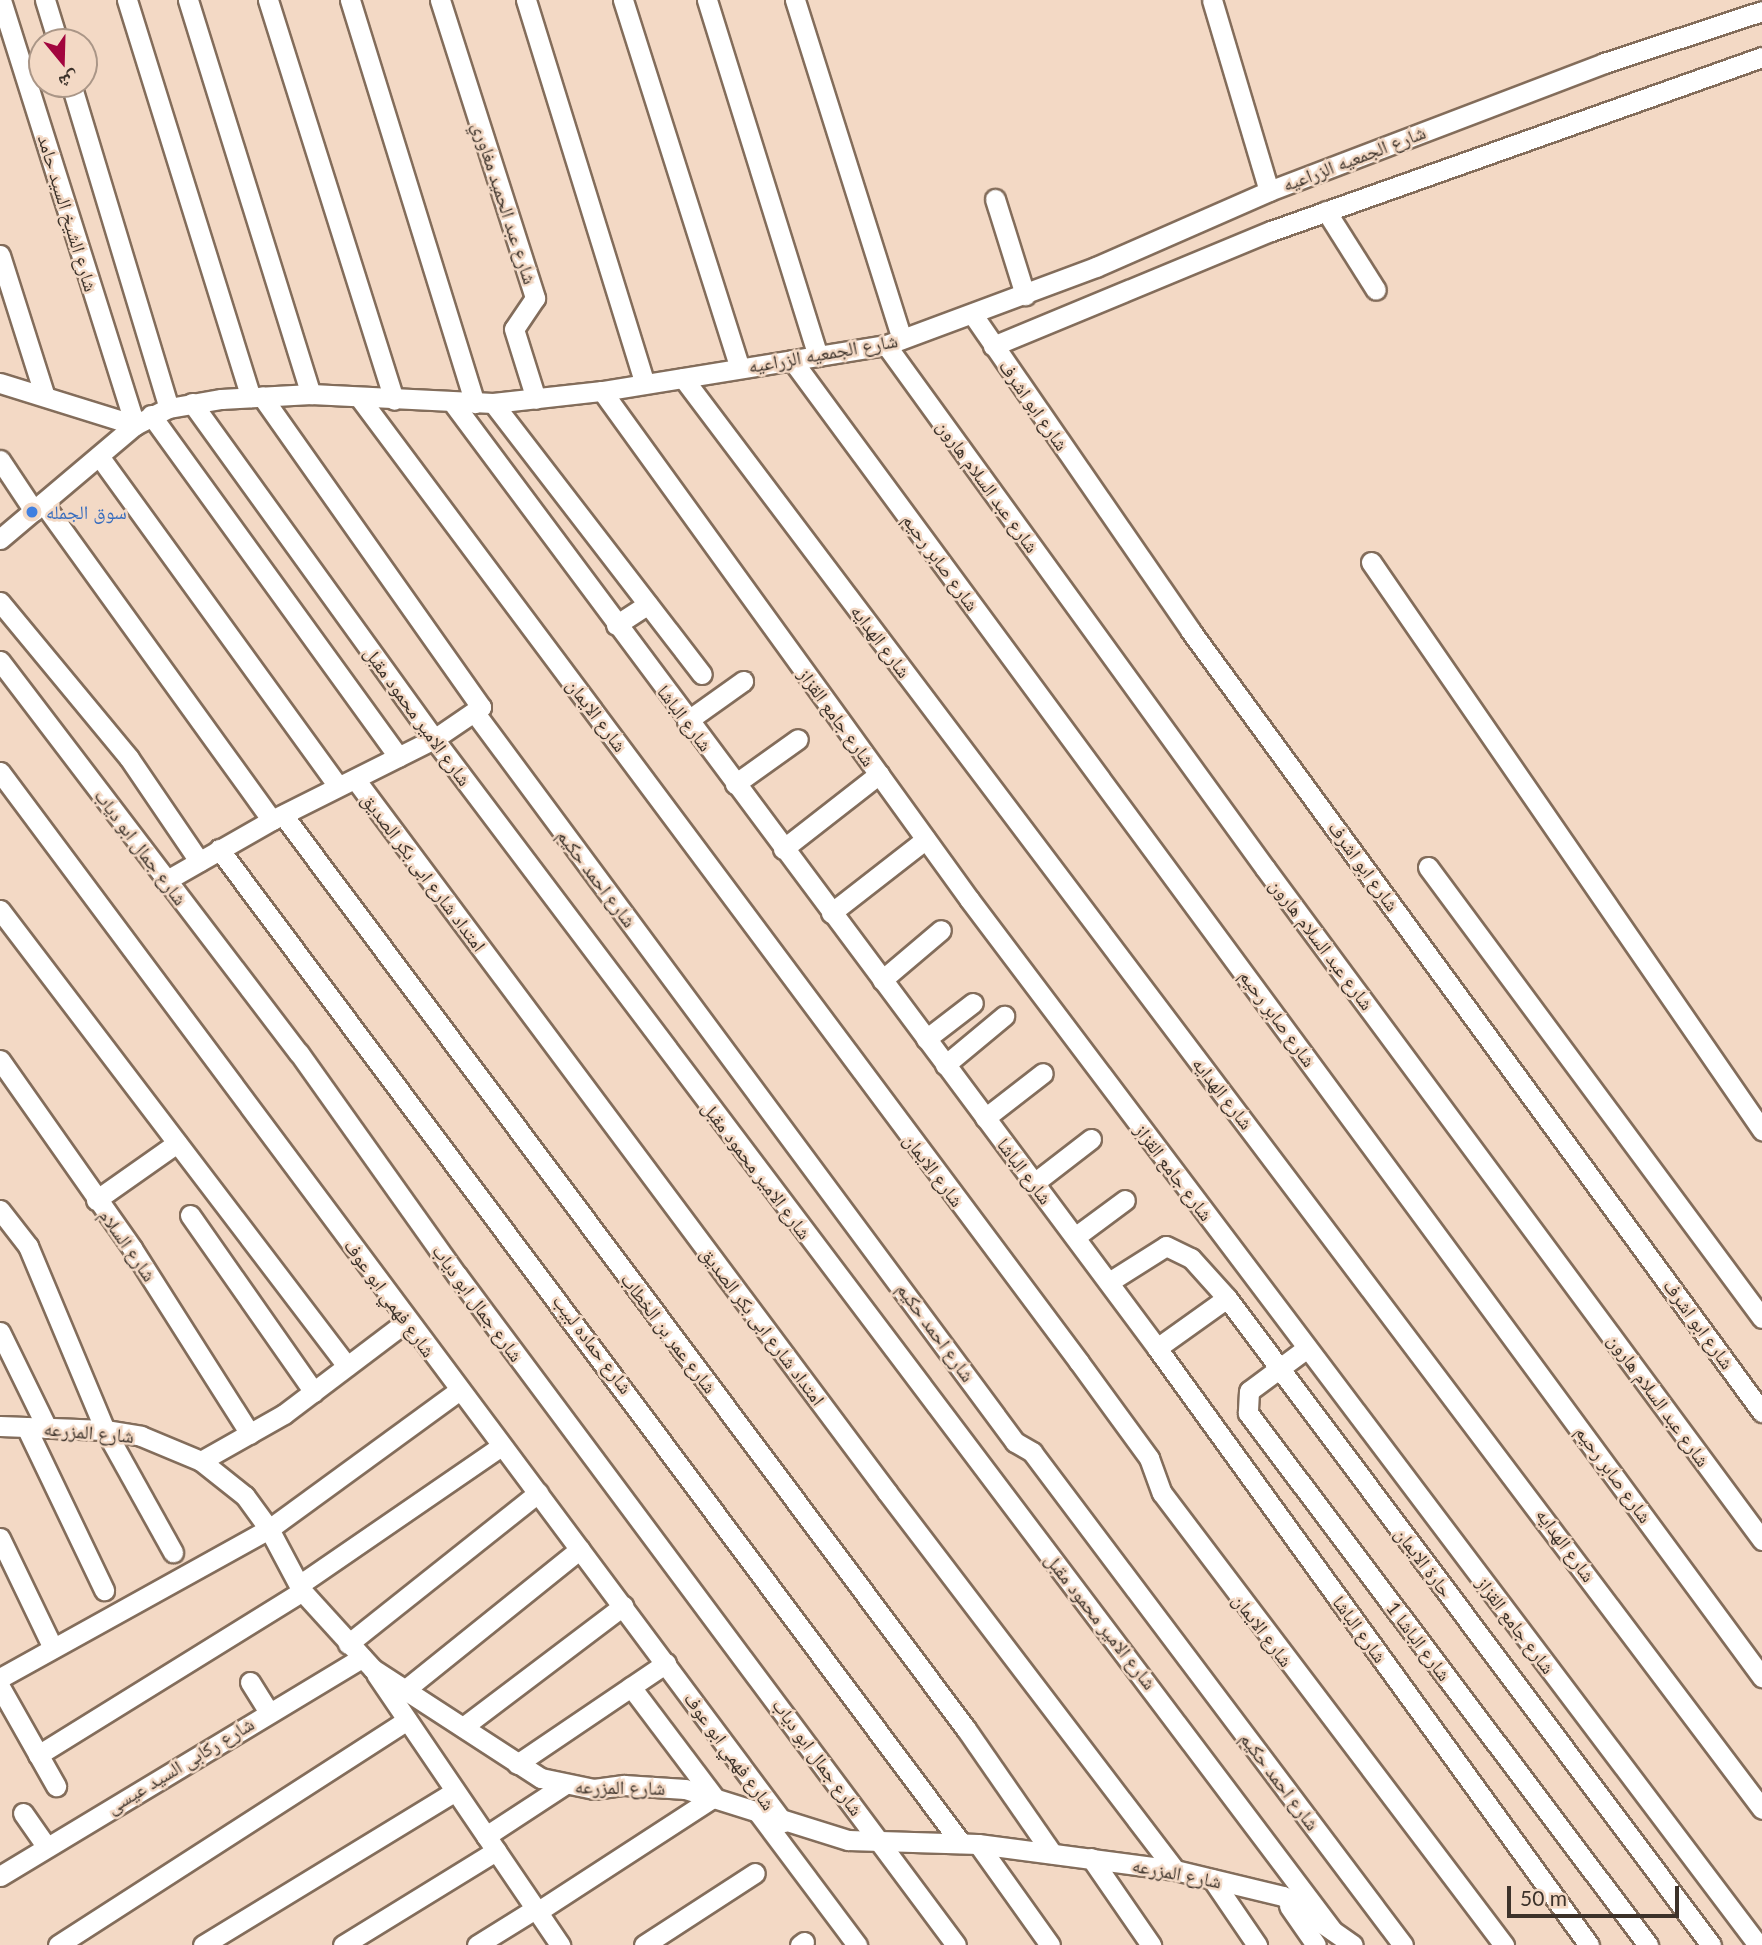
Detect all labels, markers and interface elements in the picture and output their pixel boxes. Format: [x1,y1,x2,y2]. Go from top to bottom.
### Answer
north arrow [28,28,98,98]
text: ش [56,67,83,96]
street label: شارع عبد الحميد مغاوري [468,119,542,287]
street label: شارع الجمعيه الزراعيه [1279,120,1429,196]
street label: شارع الشيخ السيد حامد [33,132,103,294]
street label: شارع الجمعيه الزراعيه [747,329,899,377]
street label: شارع ابو اشرف [994,355,1074,455]
street label: شارع عبد السلام هارون [932,415,1044,557]
place label: سوق الجمله [46,501,127,523]
marker: سوق الجمله [24,504,40,520]
street label: شارع صابر رحيم [898,509,984,615]
street label: شارع الهدايه [846,600,916,682]
street label: شارع الامير محمود مقبل [360,642,476,790]
street label: شارع جامع القزاز [794,663,880,771]
street label: شارع الايمان [562,674,632,756]
street label: شارع الباشا [653,680,717,756]
street label: شارع جمال ابو دياب [90,785,192,909]
street label: امتداد شارع ابى بكر الصديق [357,788,491,956]
street label: شارع ابو اشرف [1324,817,1404,915]
street label: شارع احمد حكيم [553,824,641,932]
street label: شارع عبد السلام هارون [1265,874,1379,1014]
street label: شارع صابر رحيم [1235,965,1321,1071]
street label: شارع الهدايه [1188,1052,1258,1134]
street label: شارع الامير محمود مقبل [698,1096,816,1244]
street label: شارع جامع القزاز [1130,1119,1218,1225]
street label: شارع الايمان [899,1129,969,1211]
street label: شارع الباشا [993,1133,1057,1209]
street label: شارع السلام [95,1204,161,1286]
street label: شارع فهمي ابو عوف [340,1235,440,1361]
street label: شارع جمال ابو دياب [428,1240,528,1366]
street label: امتداد شارع ابى بكر الصديق [696,1242,830,1410]
street label: شارع عمر بن الخطاب [616,1268,722,1398]
street label: شارع ابو اشرف [1659,1275,1739,1373]
street label: شارع احمد حكيم [892,1278,980,1386]
street label: شارع حماده لبيب [548,1290,638,1398]
street label: شارع عبد السلام هارون [1603,1329,1715,1471]
street label: شارع المزرعه [43,1417,135,1447]
street label: شارع صابر رحيم [1571,1421,1657,1527]
street label: شارع الهدايه [1532,1504,1600,1586]
street label: حارة الايمان [1390,1523,1458,1601]
street label: شارع الامير محمود مقبل [1041,1548,1161,1694]
street label: شارع جامع القزاز [1472,1572,1560,1678]
street label: شارع الايمان [1228,1589,1298,1671]
street label: شارع الباشا [1328,1591,1392,1667]
street label: شارع الباشا 1 [1382,1597,1456,1685]
street label: شارع فهمي ابو عوف [680,1688,780,1814]
street label: شارع جمال ابو دياب [768,1694,868,1820]
street label: شارع ركابى السيد عيسى [102,1712,258,1818]
street label: شارع احمد حكيم [1236,1727,1324,1835]
street label: شارع المزرعه [575,1775,665,1799]
street label: شارع المزرعه [1130,1853,1224,1893]
scale bar [1510,1871,1682,1915]
text: 50 m [1520,1885,1567,1910]

